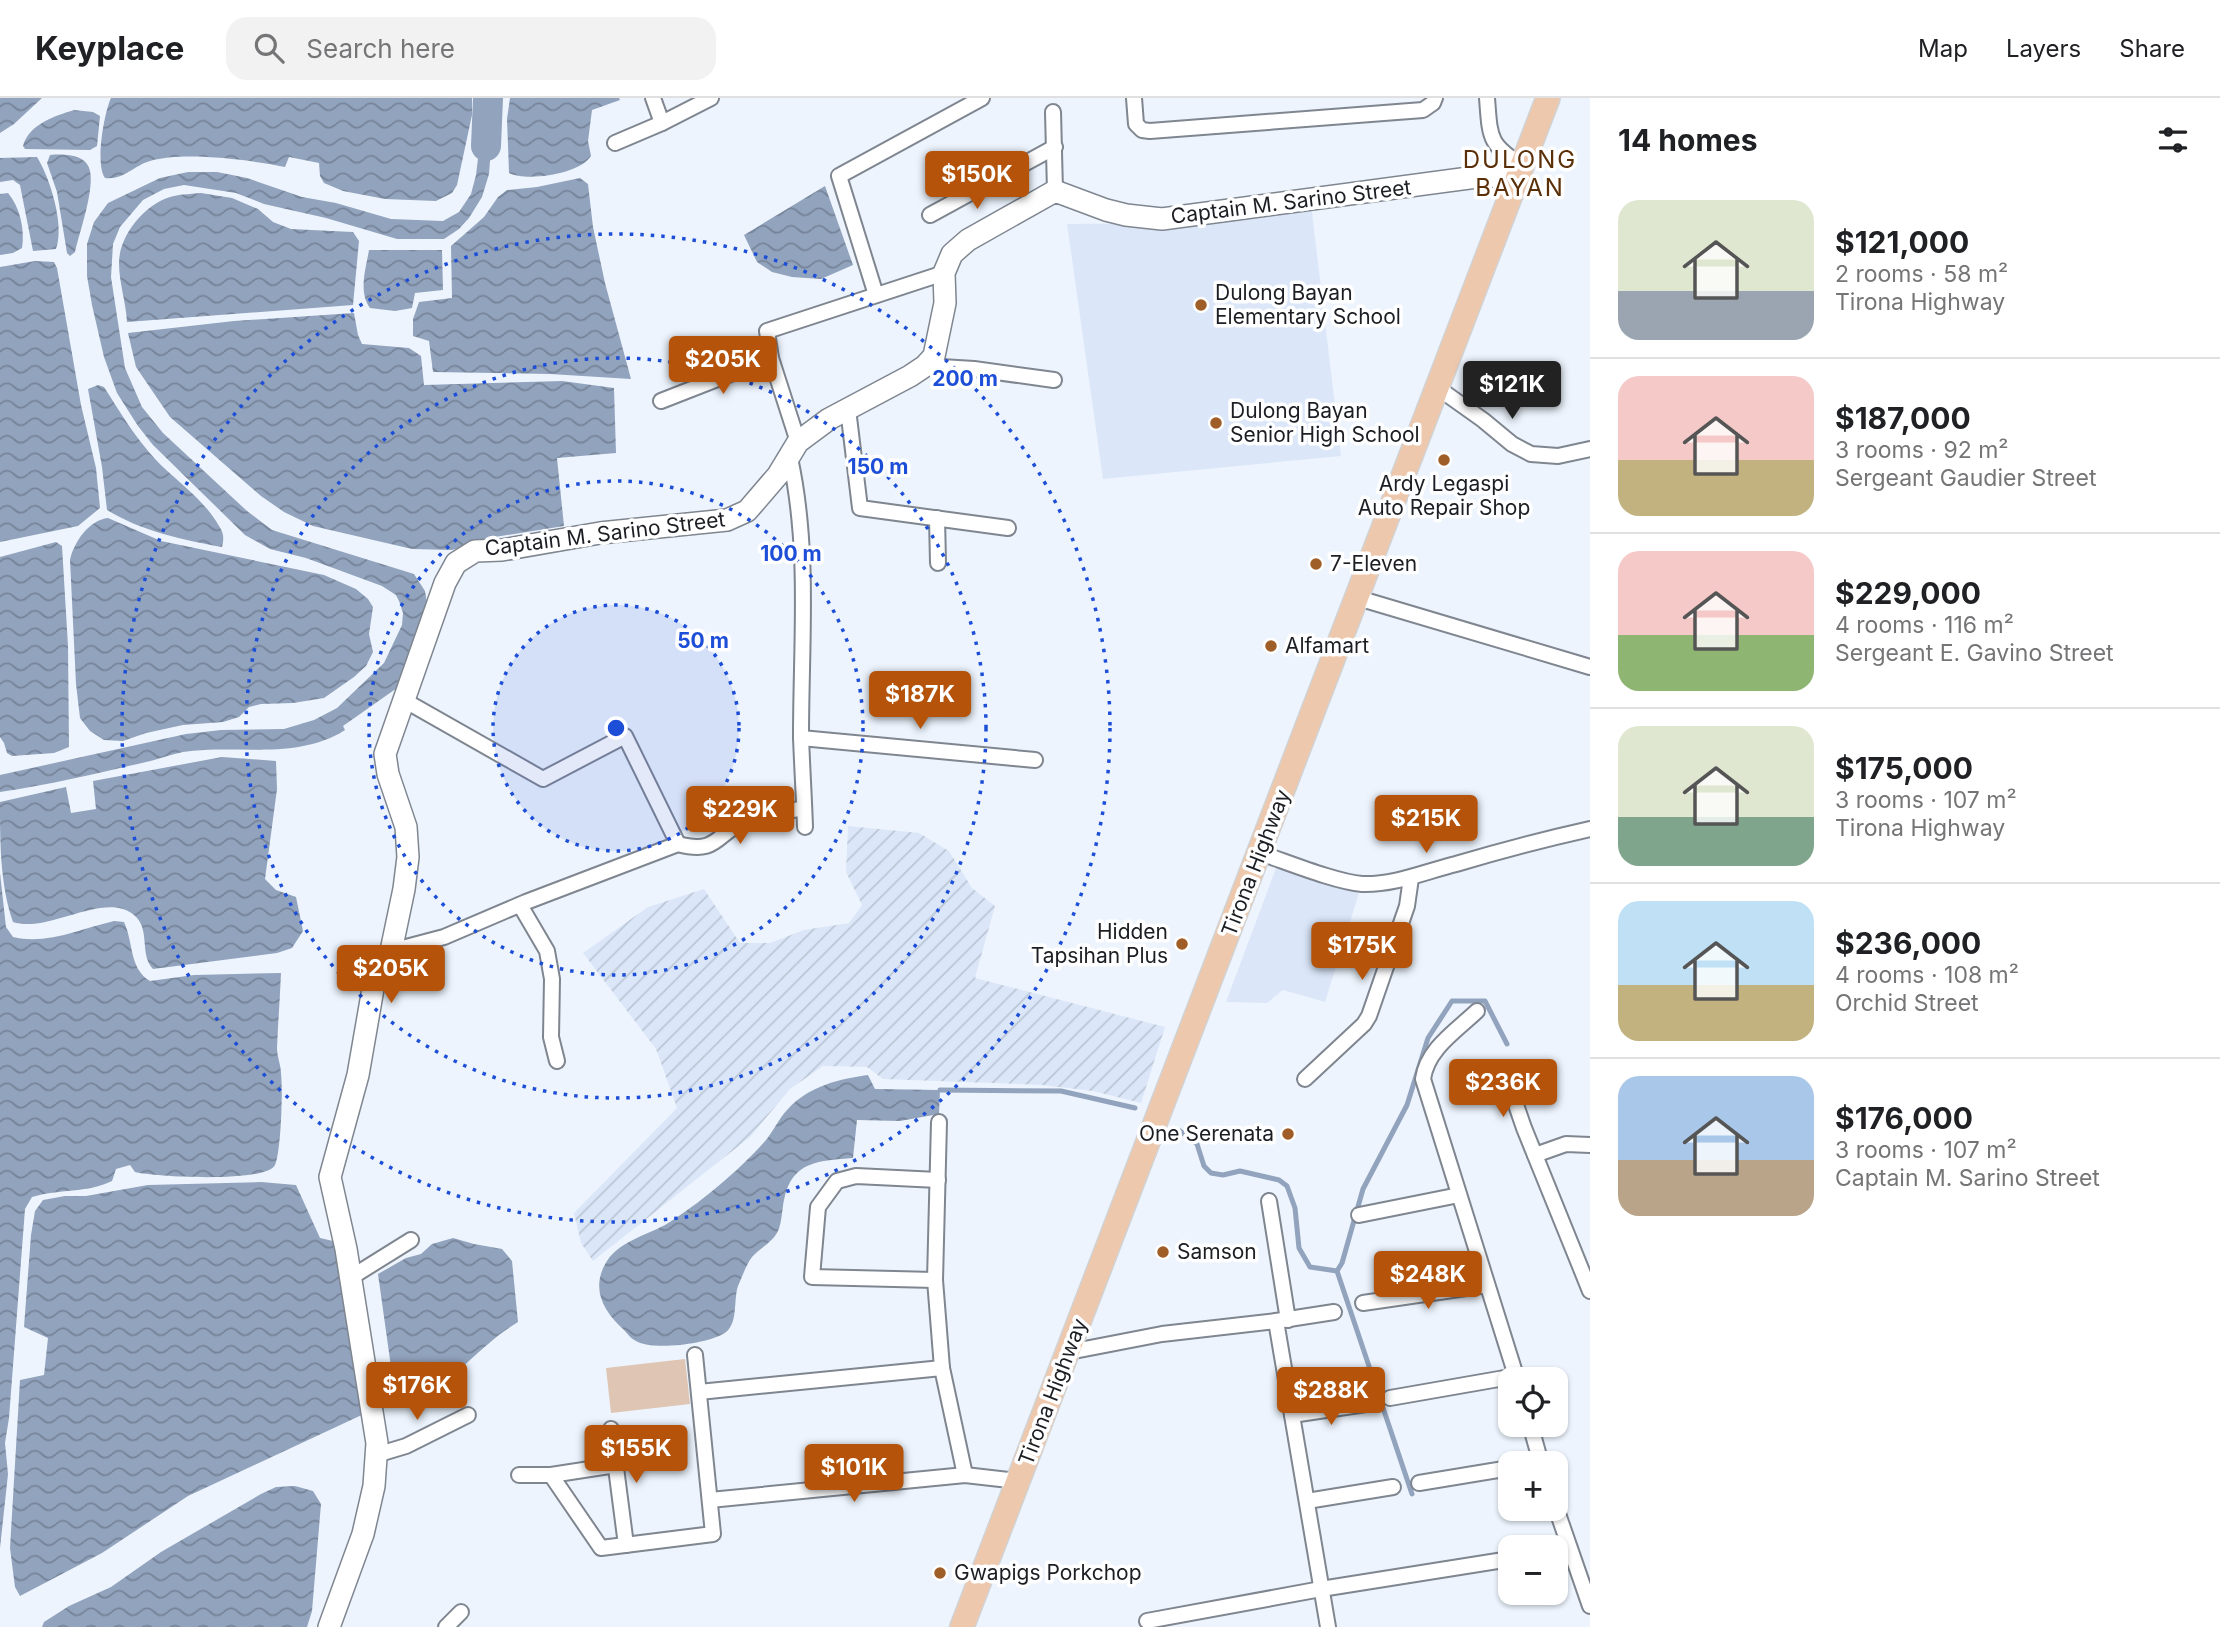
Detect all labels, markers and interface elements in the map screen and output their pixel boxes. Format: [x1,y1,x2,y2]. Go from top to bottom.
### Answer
search box [226,17,716,80]
text: Keyplace [35,28,184,68]
icon: search [250,29,288,67]
text: Search here [306,33,455,64]
text: Map [1918,34,1968,63]
text: Layers [2006,34,2081,63]
text: Share [2119,34,2185,63]
icon: filters [2154,121,2192,159]
text: 14 homes [1618,122,1757,158]
district label: DULONG BAYAN [1463,145,1577,202]
pin: $150K [928,152,1026,211]
text: $150K [941,160,1013,188]
street label: Captain M. Sarino Street [1169,174,1413,229]
text: $121,000 [1835,224,1969,260]
icon: home [1674,228,1758,312]
text: 2 rooms · 58 m² [1835,260,2008,288]
place label: Dulong Bayan Elementary School [1215,280,1401,329]
text: Tirona Highway [1835,288,2005,316]
marker: Dulong Bayan Elementary School [1193,297,1209,313]
pin: $205K [674,336,772,396]
text: $205K [685,345,761,373]
pin: $121K [1463,362,1561,421]
text: 200 m [932,366,998,391]
text: $121K [1479,370,1545,398]
place label: Dulong Bayan Senior High School [1230,398,1420,447]
text: $187,000 [1835,400,1971,436]
icon: home [1674,404,1758,488]
marker: Dulong Bayan Senior High School [1208,415,1224,431]
text: 3 rooms · 92 m² [1835,436,2008,464]
marker: Ardy Legaspi Auto Repair Shop [1436,452,1452,468]
text: 150 m [848,454,908,479]
text: Sergeant Gaudier Street [1835,464,2096,492]
place label: Ardy Legaspi Auto Repair Shop [1358,471,1530,520]
street label: Captain M. Sarino Street [483,506,727,561]
text: 100 m [760,541,822,566]
place label: 7-Eleven [1330,551,1417,576]
marker: 7-Eleven [1308,556,1324,572]
text: $229,000 [1835,575,1981,611]
icon: home [1674,579,1758,663]
text: 4 rooms · 116 m² [1835,611,2014,639]
text: 50 m [677,628,729,653]
place label: Alfamart [1285,633,1369,658]
marker: Alfamart [1263,638,1279,654]
text: Sergeant E. Gavino Street [1835,639,2114,667]
pin: $187K [871,672,969,731]
text: $187K [885,680,955,708]
centre of rings [604,716,628,740]
text: $175,000 [1835,750,1973,786]
icon: home [1674,754,1758,838]
pin: $229K [691,786,789,846]
street label: Tirona Highway [1216,786,1295,940]
text: 3 rooms · 107 m² [1835,786,2017,814]
text: $229K [702,795,778,823]
pin: $215K [1377,796,1475,855]
text: $215K [1391,804,1461,832]
text: Tirona Highway [1835,814,2005,842]
place label: Hidden Tapsihan Plus [1031,919,1168,968]
pin: $175K [1313,922,1411,982]
text: $236,000 [1835,925,1981,961]
icon: home [1674,929,1758,1013]
text: $175K [1327,931,1397,959]
marker: Hidden Tapsihan Plus [1174,936,1190,952]
pin: $205K [342,946,440,1005]
text: $205K [353,954,429,982]
text: 4 rooms · 108 m² [1835,961,2019,989]
text: Orchid Street [1835,989,1979,1017]
pin: $236K [1454,1060,1552,1119]
text: $236K [1465,1068,1541,1096]
text: $176,000 [1835,1100,1973,1136]
icon: home [1674,1104,1758,1188]
place label: One Serenata [1139,1121,1274,1146]
marker: One Serenata [1280,1126,1296,1142]
text: 3 rooms · 107 m² [1835,1136,2017,1164]
text: Captain M. Sarino Street [1835,1164,2100,1192]
place label: Samson [1177,1239,1257,1264]
marker: Samson [1155,1244,1171,1260]
pin: $248K [1379,1252,1477,1311]
text: $248K [1390,1260,1466,1288]
street label: Tirona Highway [1013,1315,1092,1469]
pin: $176K [368,1362,466,1422]
map controls [1498,1367,1568,1605]
button: locate [1498,1367,1568,1437]
pin: $288K [1282,1368,1380,1427]
text: $176K [382,1371,452,1399]
text: $288K [1293,1376,1369,1404]
pin: $155K [587,1426,685,1485]
text: $155K [601,1434,671,1462]
pin: $101K [805,1444,903,1504]
button: + [1498,1451,1568,1521]
text: $101K [821,1453,887,1481]
button: − [1498,1535,1568,1605]
place label: Gwapigs Porkchop [954,1560,1142,1585]
marker: Gwapigs Porkchop [932,1565,948,1581]

